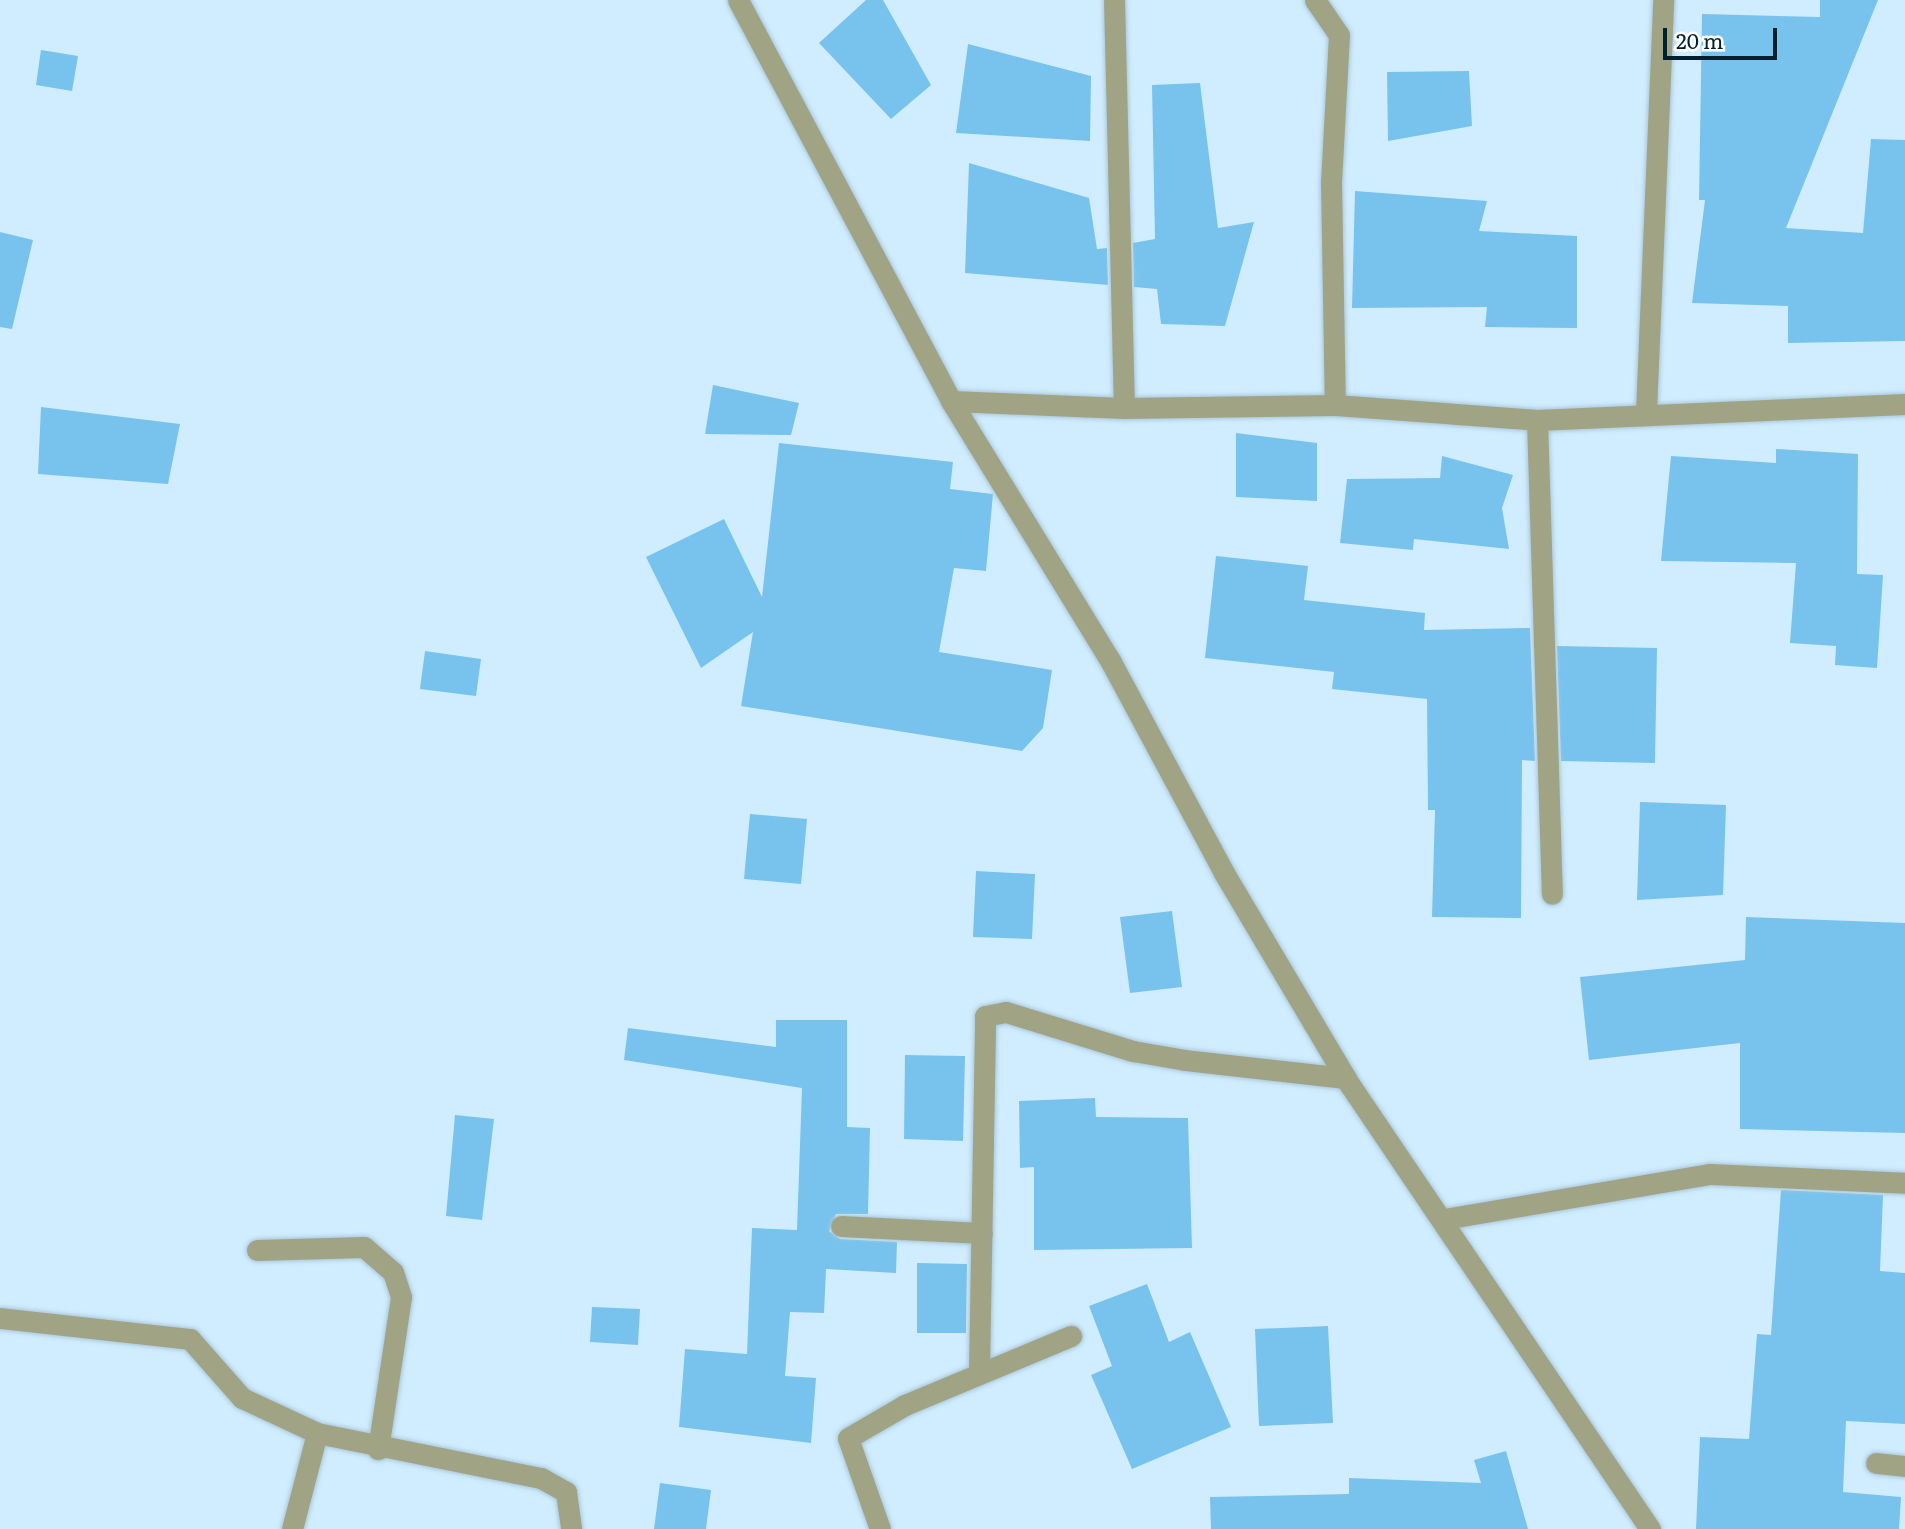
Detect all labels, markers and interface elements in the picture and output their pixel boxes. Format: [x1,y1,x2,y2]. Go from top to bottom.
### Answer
scale bar [1667,14,1781,58]
text: 20 m [1676,24,1723,55]

